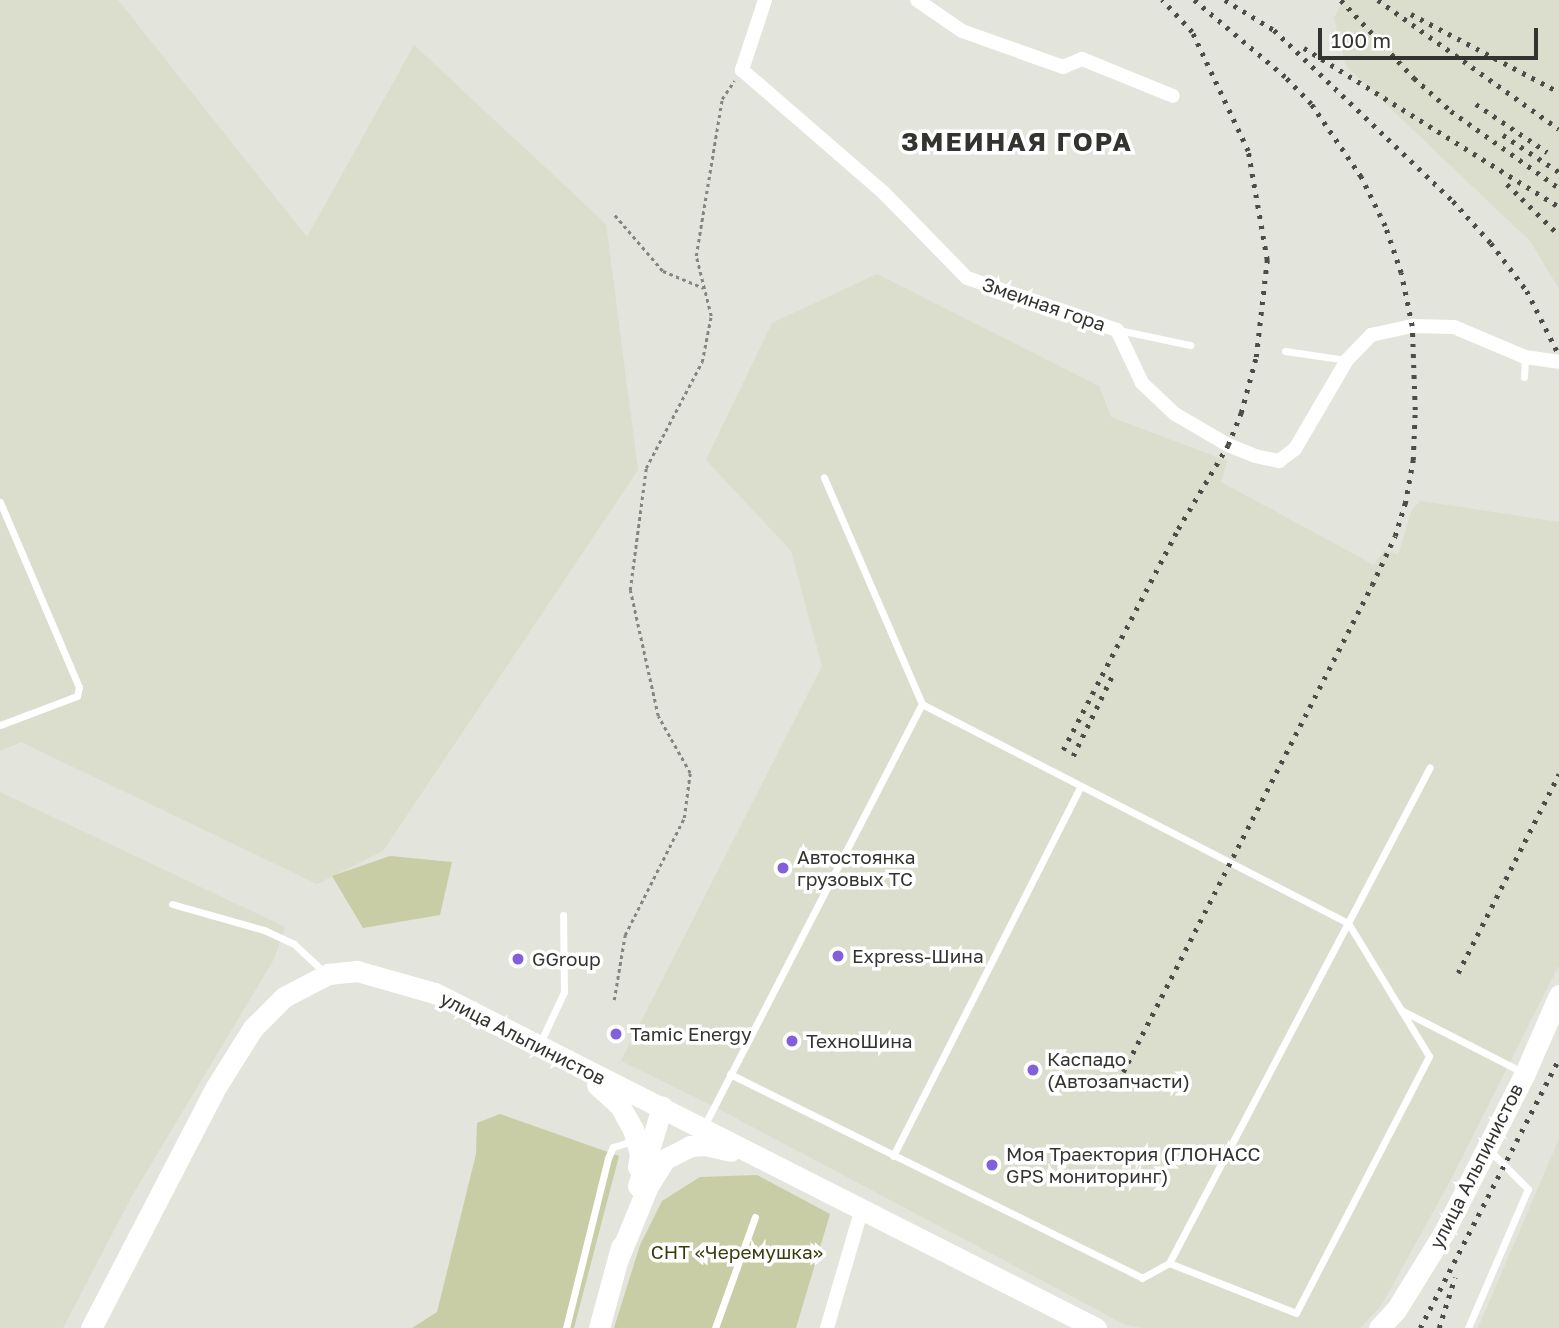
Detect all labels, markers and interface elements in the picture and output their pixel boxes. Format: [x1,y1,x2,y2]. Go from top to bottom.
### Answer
scale bar [1321,14,1542,58]
text: 100 m [1331,27,1391,53]
district label: ЗМЕИНАЯ ГОРА [902,126,1132,158]
street label: Змеиная гора [979,272,1109,336]
place label: Автостоянка грузовых ТС [797,846,916,890]
marker: Автостоянка грузовых ТС [775,860,791,876]
place label: Express-Шина [852,945,984,967]
place label: GGroup [532,948,601,970]
marker: Express-Шина [830,948,846,964]
marker: GGroup [510,951,526,967]
street label: улица Альпинистов [437,986,609,1090]
place label: Tamic Energy [630,1023,752,1045]
marker: Tamic Energy [608,1026,624,1042]
place label: ТехноШина [806,1030,912,1052]
marker: ТехноШина [784,1033,800,1049]
place label: Каспадо (Автозапчасти) [1047,1048,1190,1092]
marker: Каспадо (Автозапчасти) [1025,1062,1041,1078]
street label: улица Альпинистов [1424,1080,1528,1252]
place label: Моя Траектория (ГЛОНАСС GPS мониторинг) [1006,1143,1261,1187]
marker: Моя Траектория (ГЛОНАСС GPS мониторинг) [984,1157,1000,1173]
park label: СНТ «Черемушка» [651,1241,823,1263]

